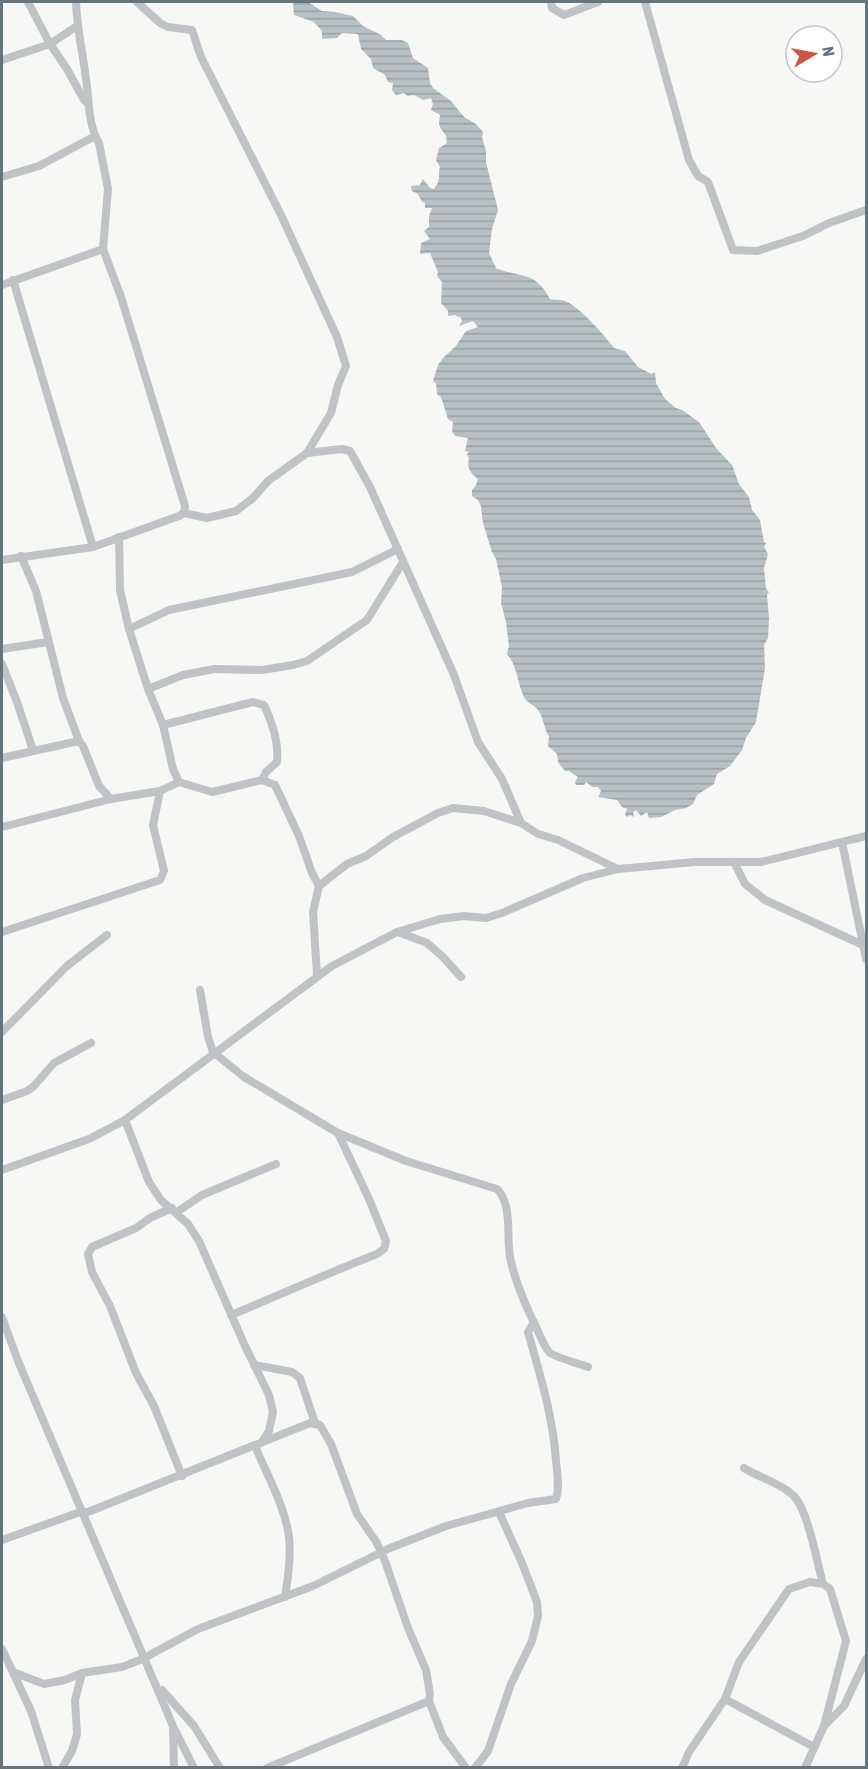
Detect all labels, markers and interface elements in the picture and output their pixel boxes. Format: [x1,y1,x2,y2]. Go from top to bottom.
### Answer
north arrow [784,24,844,84]
text: N [819,45,838,58]

